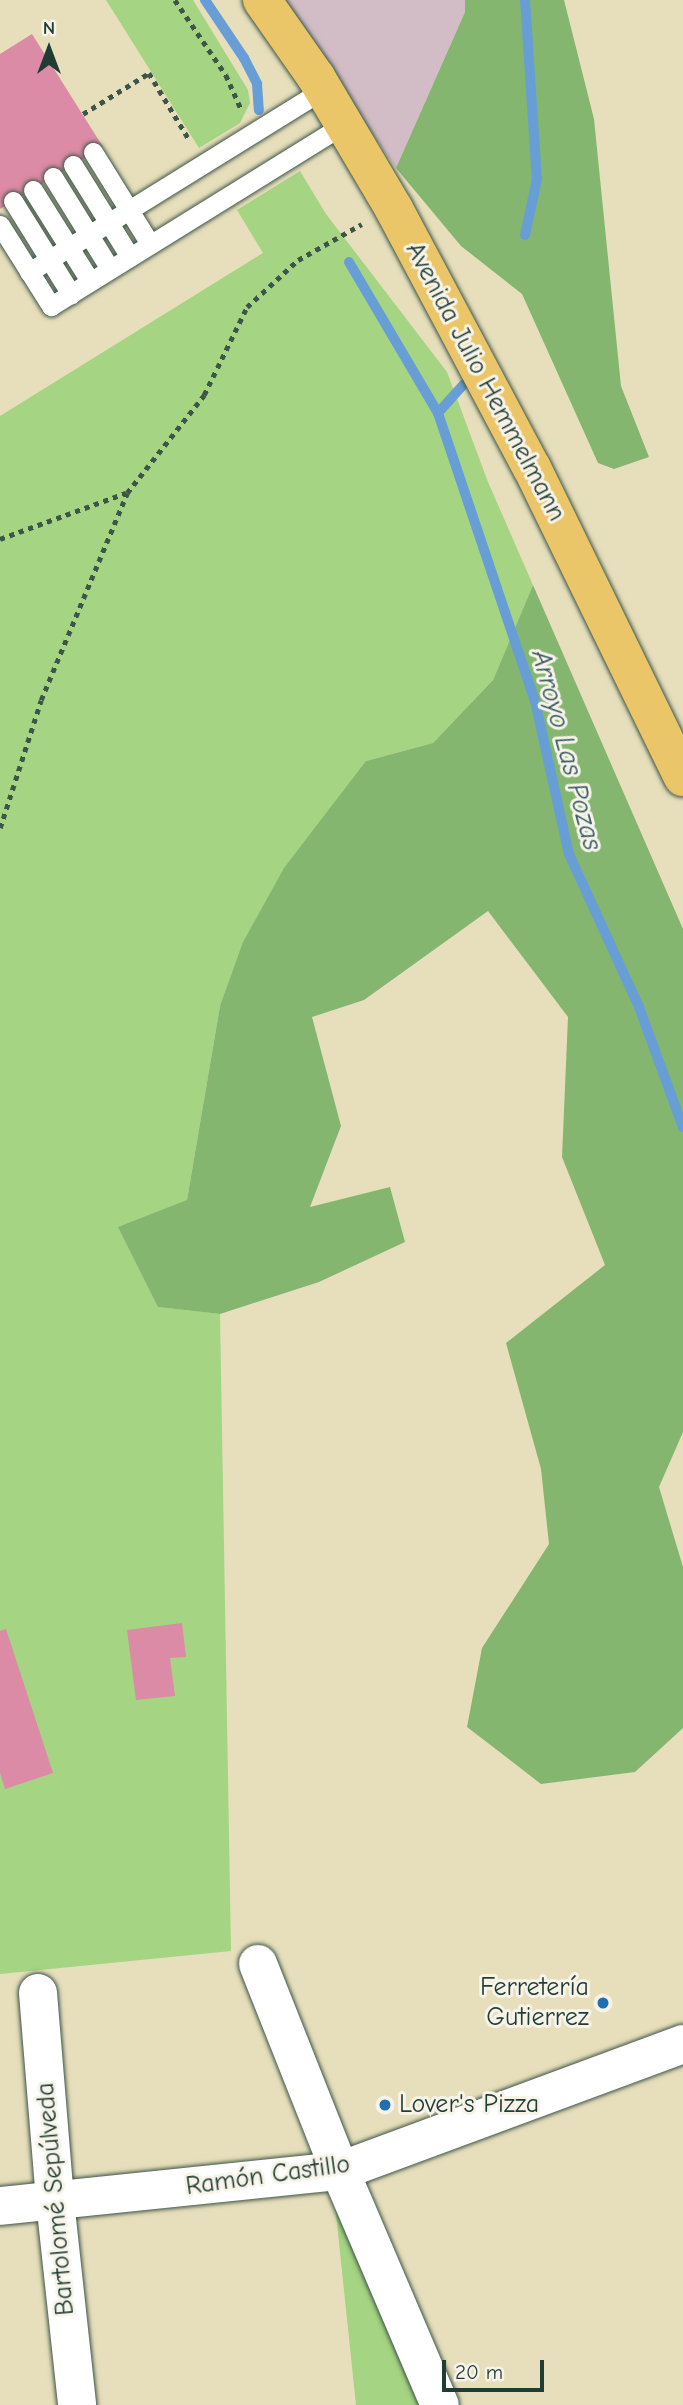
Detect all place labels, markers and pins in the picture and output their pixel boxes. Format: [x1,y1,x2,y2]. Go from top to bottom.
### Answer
place label: Ferretería Gutierrez [480,1972,589,2034]
marker: Ferretería Gutierrez [595,1995,611,2011]
place label: Lover's Pizza [399,2089,539,2121]
marker: Lover's Pizza [377,2097,393,2113]

